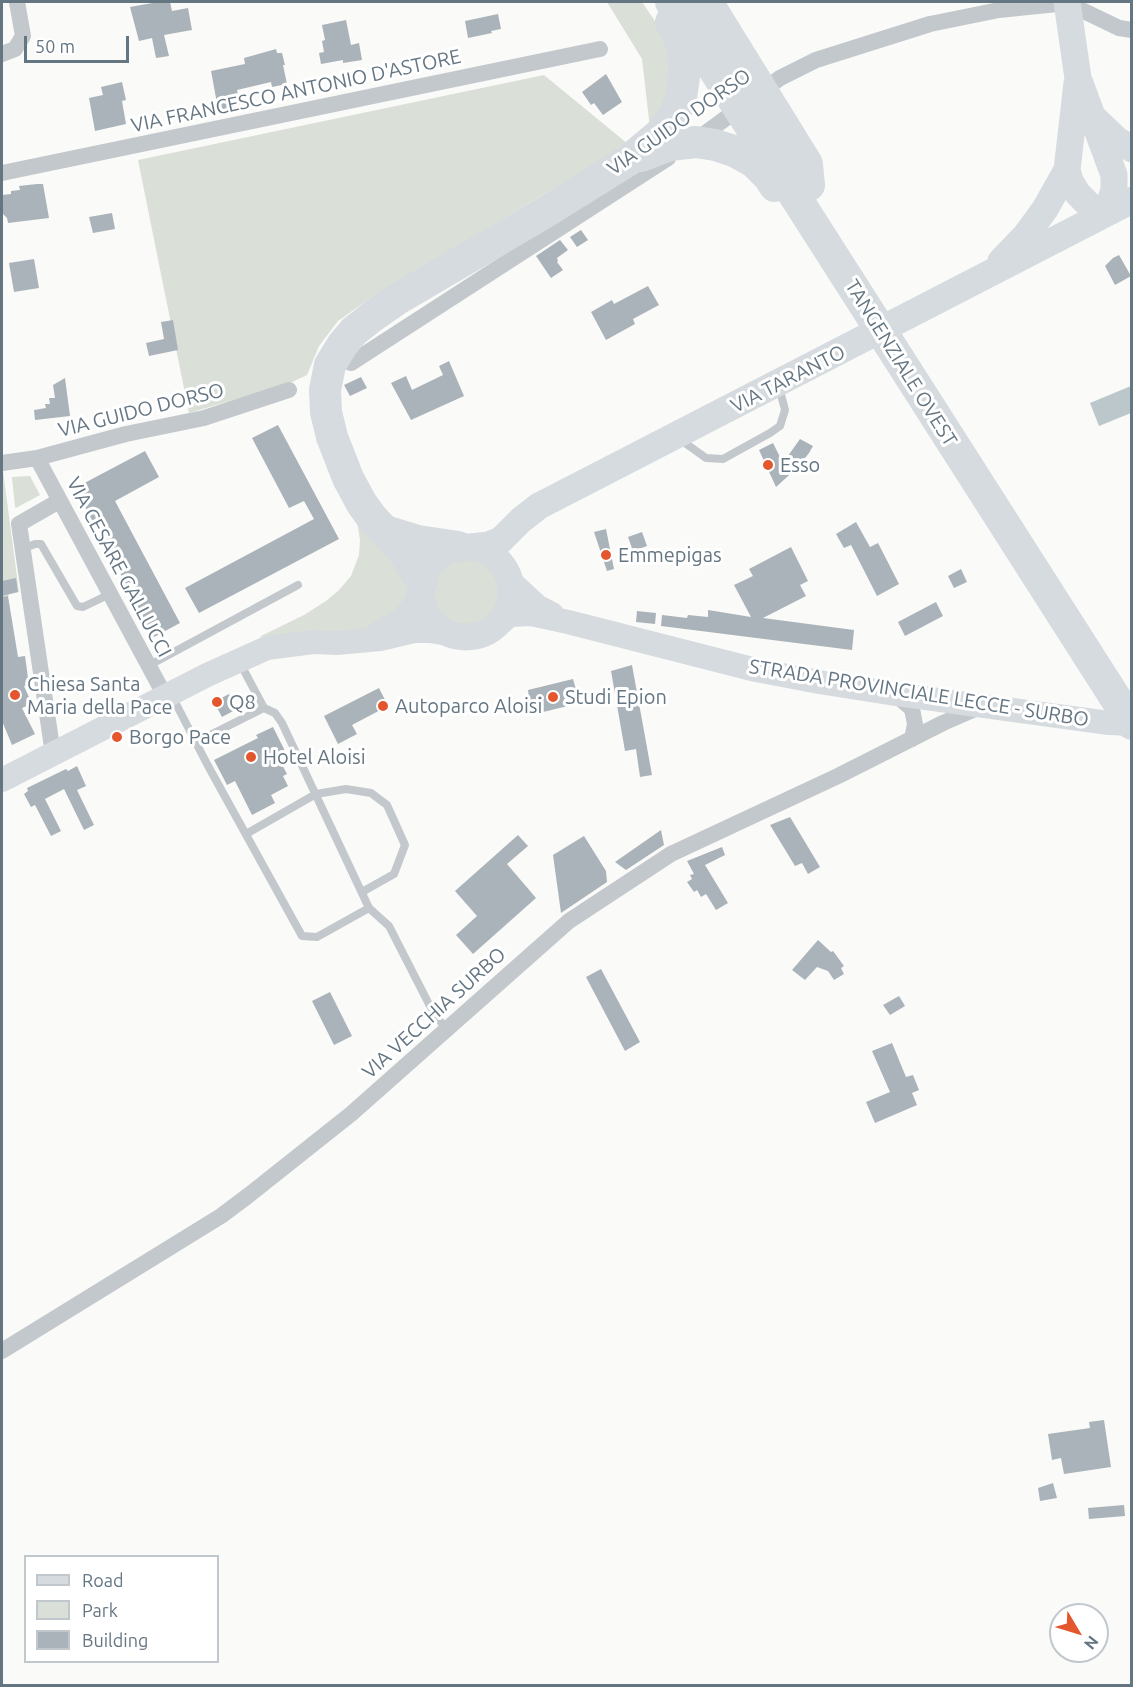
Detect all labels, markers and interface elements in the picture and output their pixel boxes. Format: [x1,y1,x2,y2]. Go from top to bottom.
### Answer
scale bar [27,24,132,62]
text: 50 m [35,36,75,56]
street label: VIA FRANCESCO ANTONIO D'ASTORE [129,44,463,138]
street label: VIA GUIDO DORSO [603,63,755,181]
street label: TANGENZIALE OVEST [840,275,962,451]
street label: VIA TARANTO [727,340,849,418]
street label: VIA GUIDO DORSO [56,378,226,442]
place label: Esso [780,453,820,477]
marker: Esso [761,458,775,472]
street label: VIA CESARE GALLUCCI [61,473,177,661]
place label: Emmepigas [618,543,722,567]
marker: Emmepigas [599,548,613,562]
street label: STRADA PROVINCIALE LECCE - SURBO [747,654,1091,732]
place label: Chiesa Santa Maria della Pace [27,672,172,719]
place label: Studi Epion [565,685,667,709]
marker: Chiesa Santa Maria della Pace [8,688,22,702]
place label: Q8 [229,690,256,714]
marker: Studi Epion [546,690,560,704]
place label: Autoparco Aloisi [395,694,542,718]
marker: Q8 [210,695,224,709]
marker: Autoparco Aloisi [376,699,390,713]
place label: Borgo Pace [129,725,231,749]
marker: Borgo Pace [110,730,124,744]
place label: Hotel Aloisi [263,745,366,769]
marker: Hotel Aloisi [244,750,258,764]
street label: VIA VECCHIA SURBO [357,942,511,1084]
legend [24,1555,219,1663]
text: Road [82,1570,124,1590]
text: Park [82,1600,118,1620]
north arrow [1049,1603,1109,1663]
text: Building [82,1630,148,1650]
text: N [1081,1633,1102,1653]

